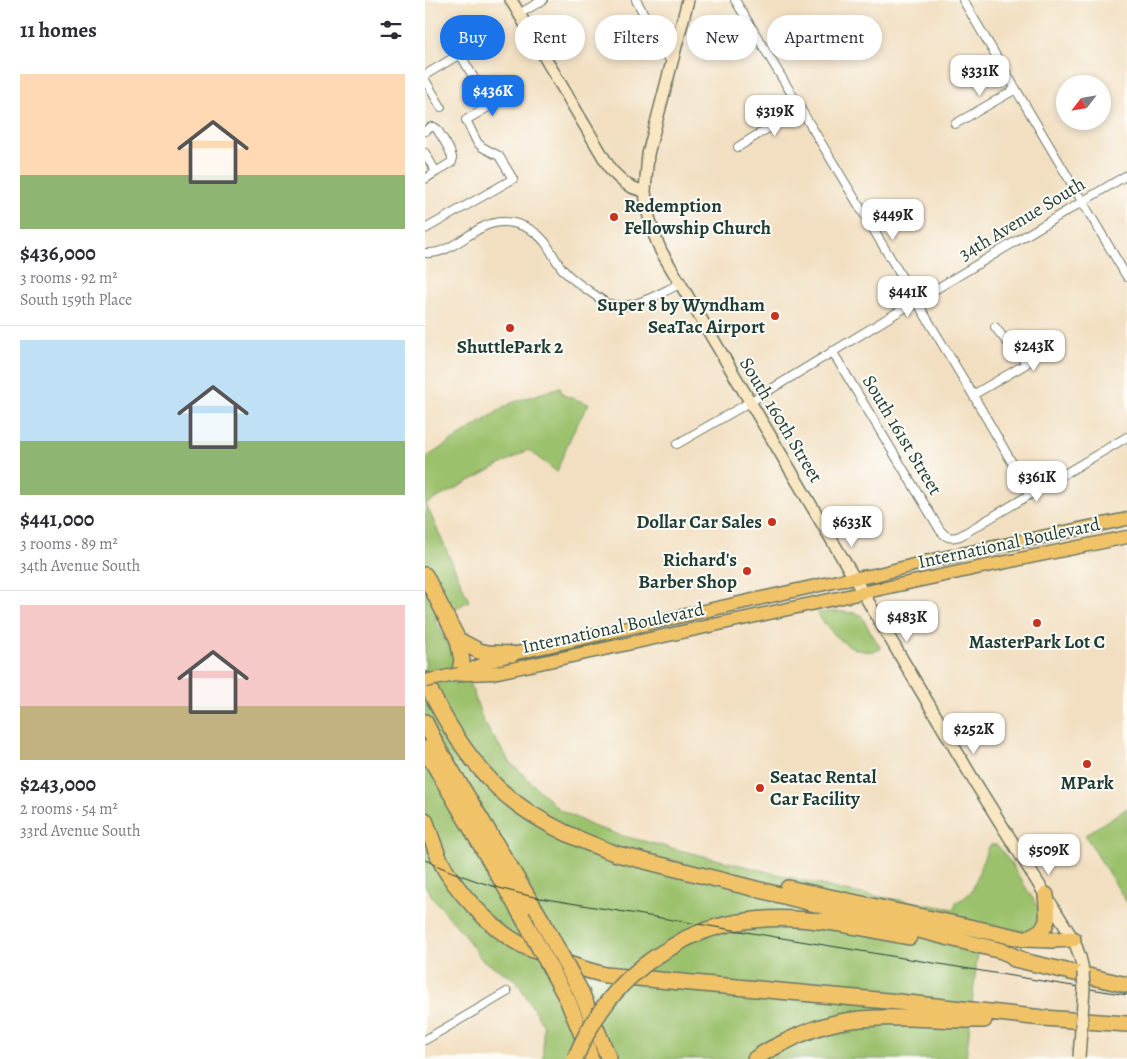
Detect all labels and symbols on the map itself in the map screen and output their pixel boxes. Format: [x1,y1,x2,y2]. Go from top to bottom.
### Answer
pin: $331K [945,54,1015,97]
pin: $436K [458,74,528,117]
north arrow [1056,75,1111,130]
pin: $319K [740,94,810,137]
street label: 34th Avenue South [954,171,1090,267]
place label: Redemption Fellowship Church [624,193,771,241]
pin: $449K [858,198,928,241]
marker: Redemption Fellowship Church [608,211,620,223]
pin: $441K [873,276,943,318]
place label: Super 8 by Wyndham SeaTac Airport [597,292,766,340]
marker: Super 8 by Wyndham SeaTac Airport [769,310,781,322]
marker: ShuttlePark 2 [504,322,516,334]
pin: $243K [999,330,1069,372]
place label: ShuttlePark 2 [457,334,563,360]
street label: South 160th Street [733,352,829,488]
street label: South 161st Street [856,370,948,500]
pin: $361K [1002,460,1072,503]
pin: $633K [817,506,887,548]
place label: Dollar Car Sales [636,509,762,535]
street label: International Boulevard [916,511,1103,575]
marker: Dollar Car Sales [766,516,778,528]
place label: Richard's Barber Shop [638,547,737,595]
marker: Richard's Barber Shop [741,565,753,577]
street label: International Boulevard [520,596,707,660]
pin: $483K [872,600,942,643]
marker: MasterPark Lot C [1031,617,1043,629]
place label: MasterPark Lot C [969,629,1105,655]
pin: $252K [939,712,1009,755]
marker: MPark [1081,758,1093,770]
place label: Seatac Rental Car Facility [770,764,876,812]
place label: MPark [1060,770,1114,796]
marker: Seatac Rental Car Facility [754,782,766,794]
pin: $509K [1014,834,1084,876]

